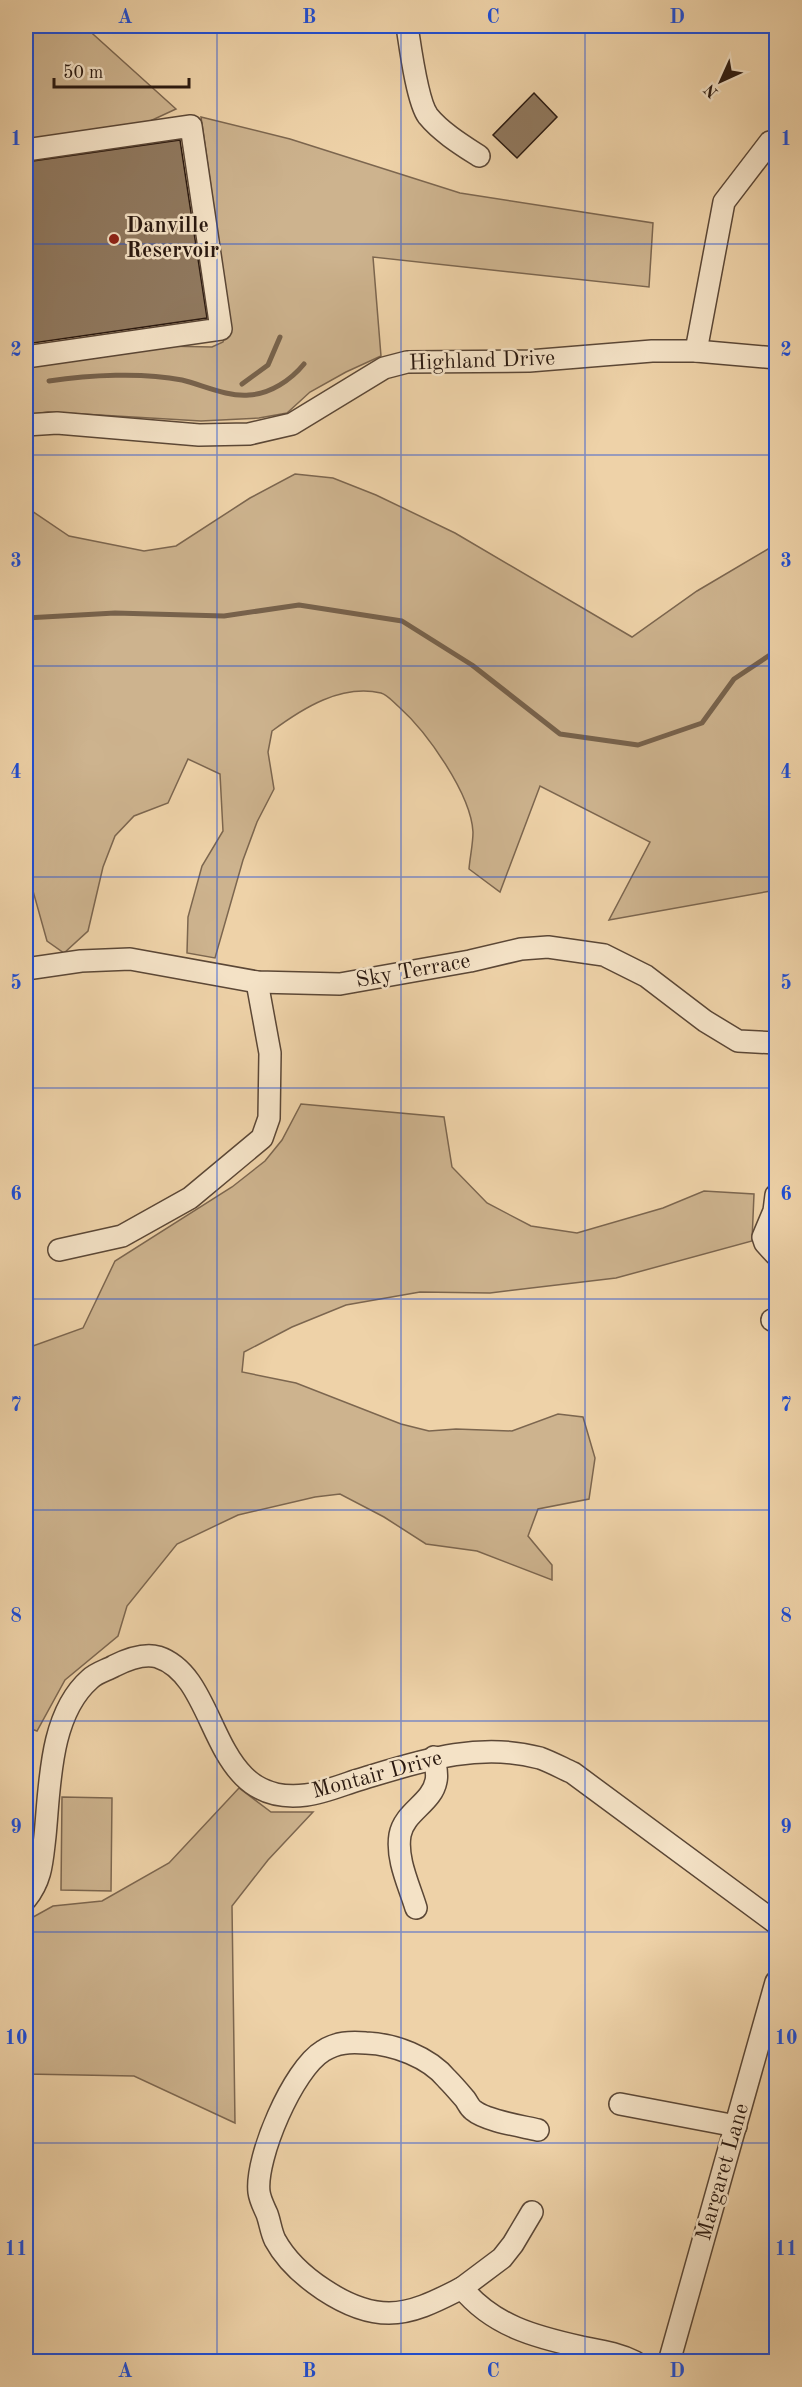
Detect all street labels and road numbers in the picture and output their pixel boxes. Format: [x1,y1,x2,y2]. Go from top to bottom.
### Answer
street label: Highland Drive [409,347,555,375]
street label: Sky Terrace [354,950,472,992]
street label: Montair Drive [310,1747,444,1803]
street label: Margaret Lane [693,2101,753,2243]

